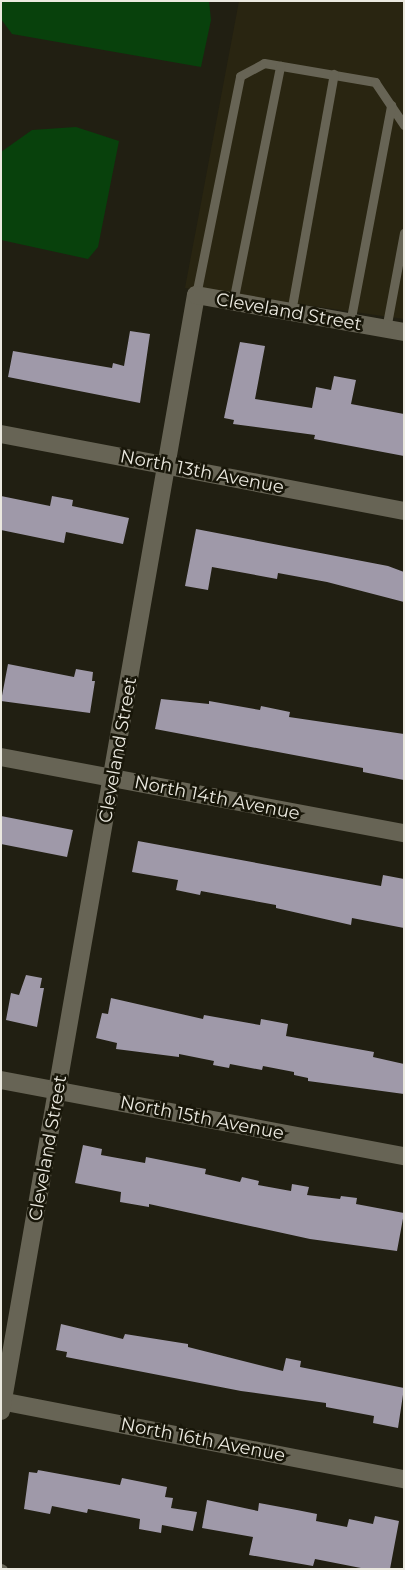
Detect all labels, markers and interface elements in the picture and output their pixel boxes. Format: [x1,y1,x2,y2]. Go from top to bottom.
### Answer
street label: Cleveland Street [214,289,364,335]
street label: North 13th Avenue [118,446,286,498]
street label: Cleveland Street [95,675,141,825]
street label: North 14th Avenue [132,771,302,825]
street label: Cleveland Street [25,1073,71,1223]
street label: North 15th Avenue [118,1092,286,1144]
street label: North 16th Avenue [119,1413,287,1467]

